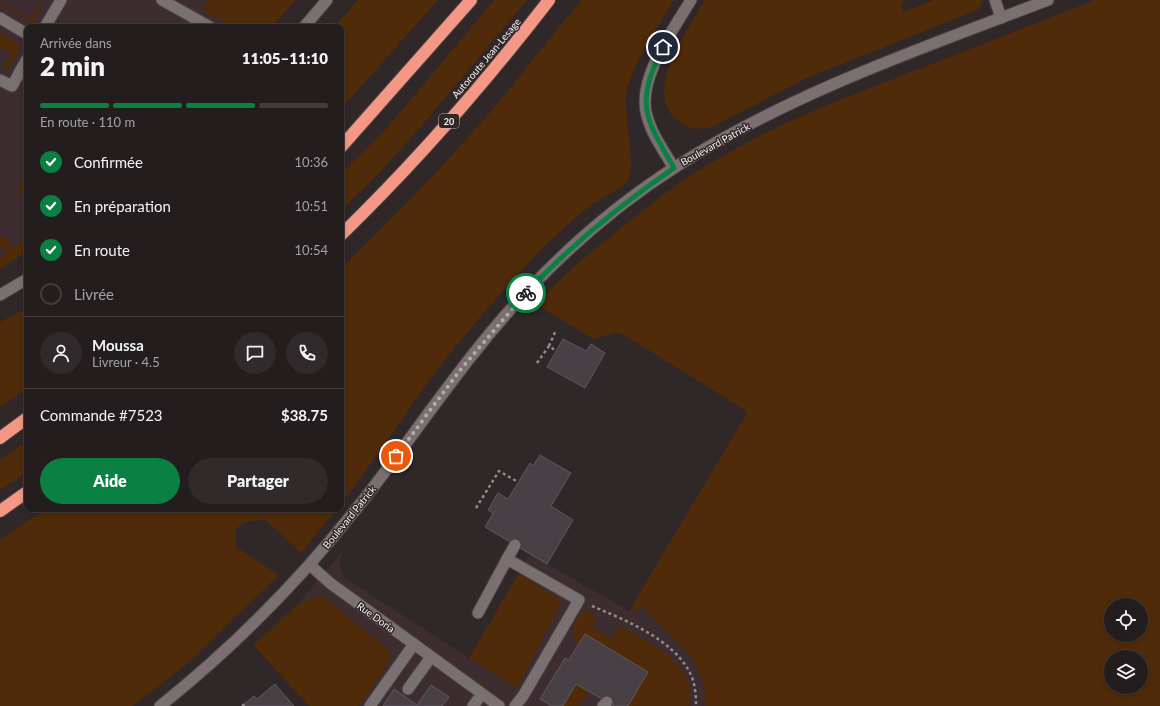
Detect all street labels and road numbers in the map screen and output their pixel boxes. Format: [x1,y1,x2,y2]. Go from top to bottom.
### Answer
street label: Autoroute Jean-Lesage [449,16,523,100]
road number: 20 [439,114,459,128]
street label: Boulevard Patrick [678,120,752,168]
street label: Boulevard Patrick [320,483,378,551]
street label: Rue Doria [355,599,397,635]

